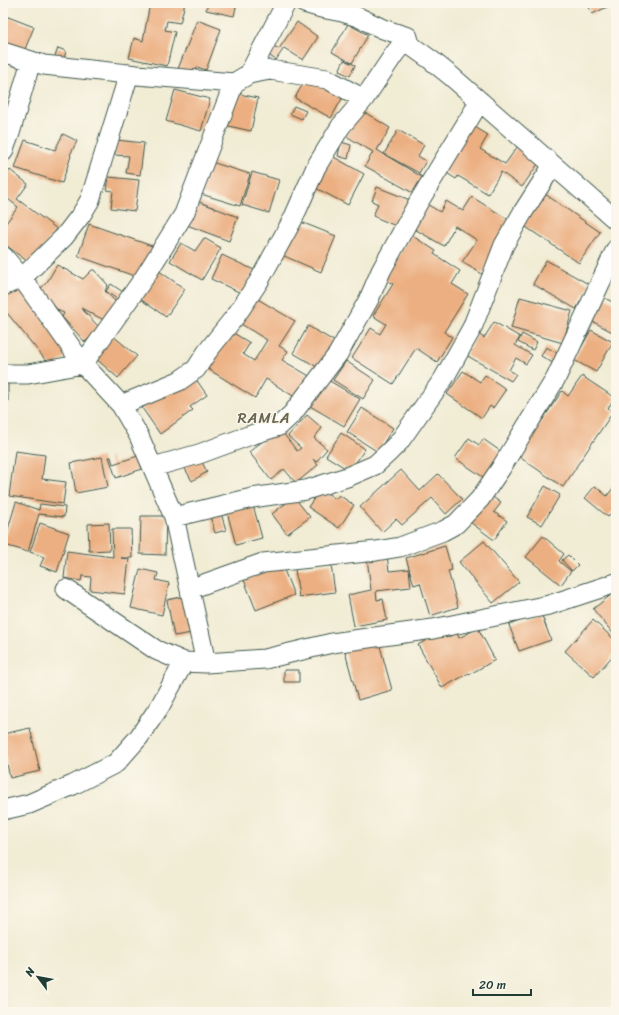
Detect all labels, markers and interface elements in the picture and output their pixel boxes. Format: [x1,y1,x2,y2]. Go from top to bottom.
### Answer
district label: RAMLA [238,405,290,431]
north arrow [18,957,58,997]
text: N [19,963,40,981]
scale bar [473,971,531,997]
text: 20 m [479,974,506,996]

